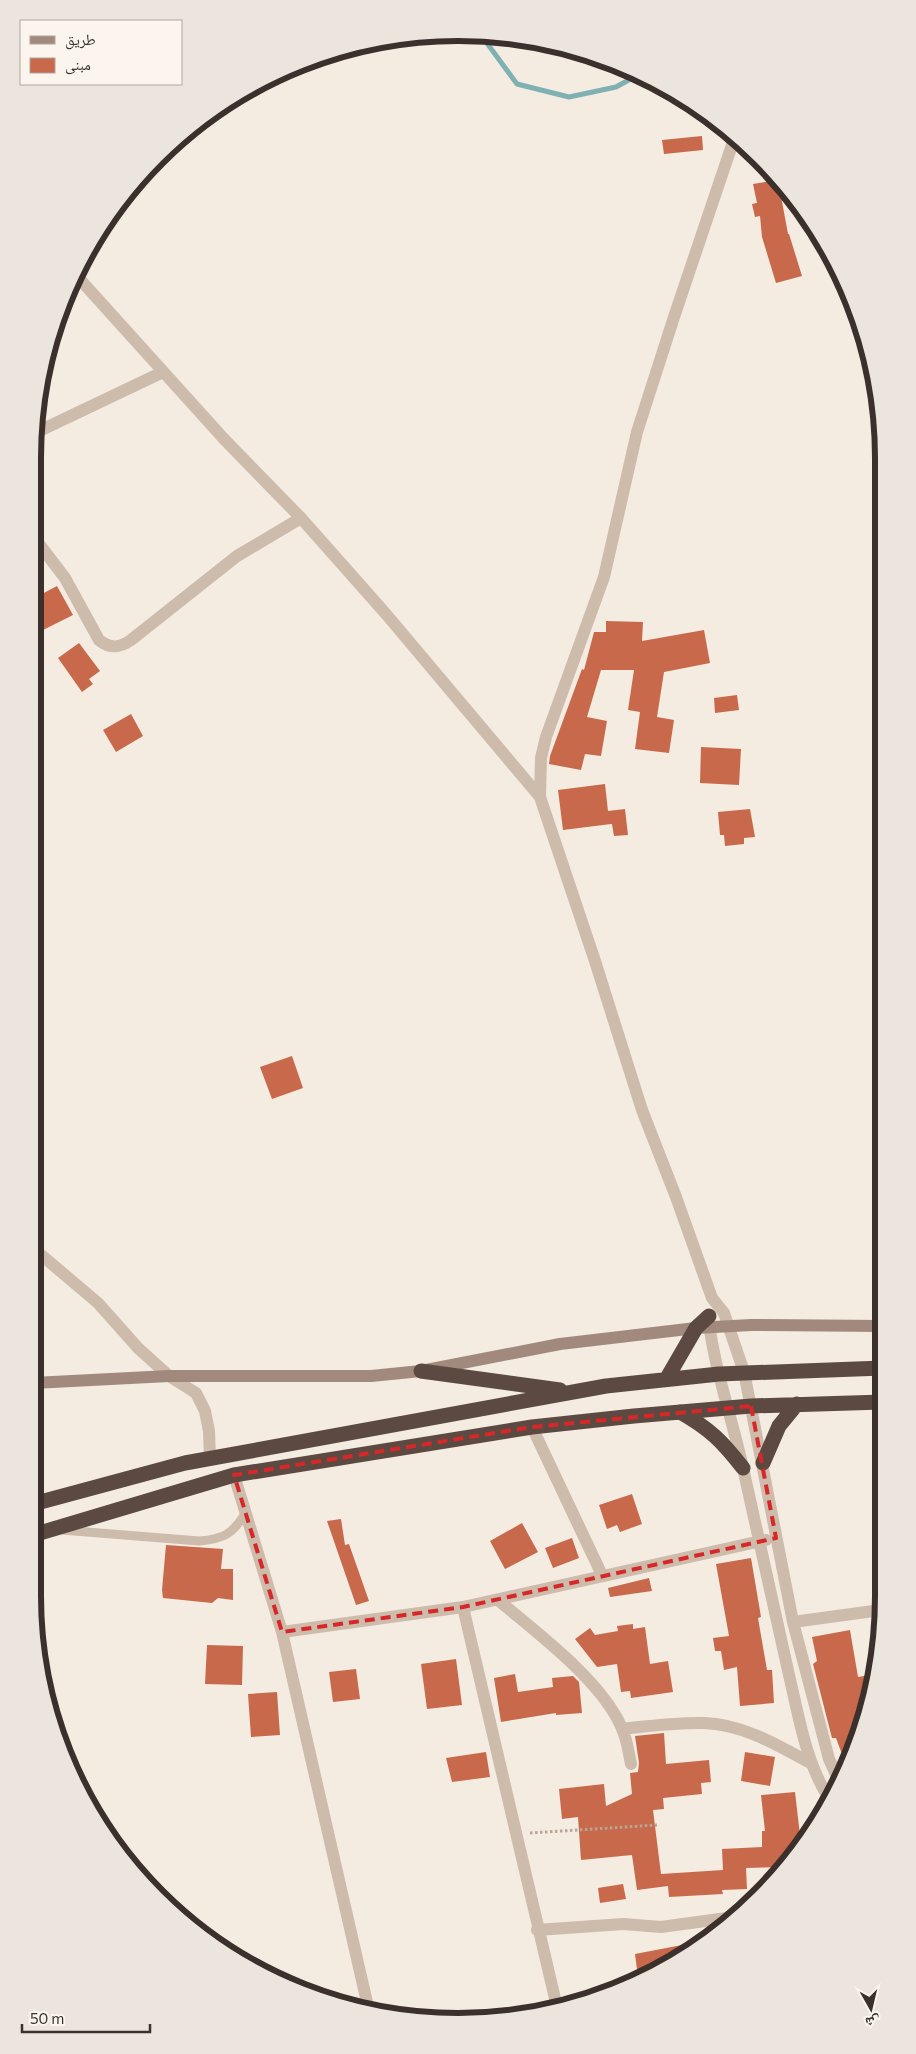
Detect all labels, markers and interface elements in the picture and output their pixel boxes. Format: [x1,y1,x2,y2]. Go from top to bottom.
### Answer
legend [20,20,182,85]
text: طريق [65,30,96,50]
text: مبنى [65,55,91,75]
north arrow [846,1984,896,2034]
scale bar [22,2002,150,2034]
text: 50 m [30,2009,64,2027]
text: ش [864,2012,881,2032]

